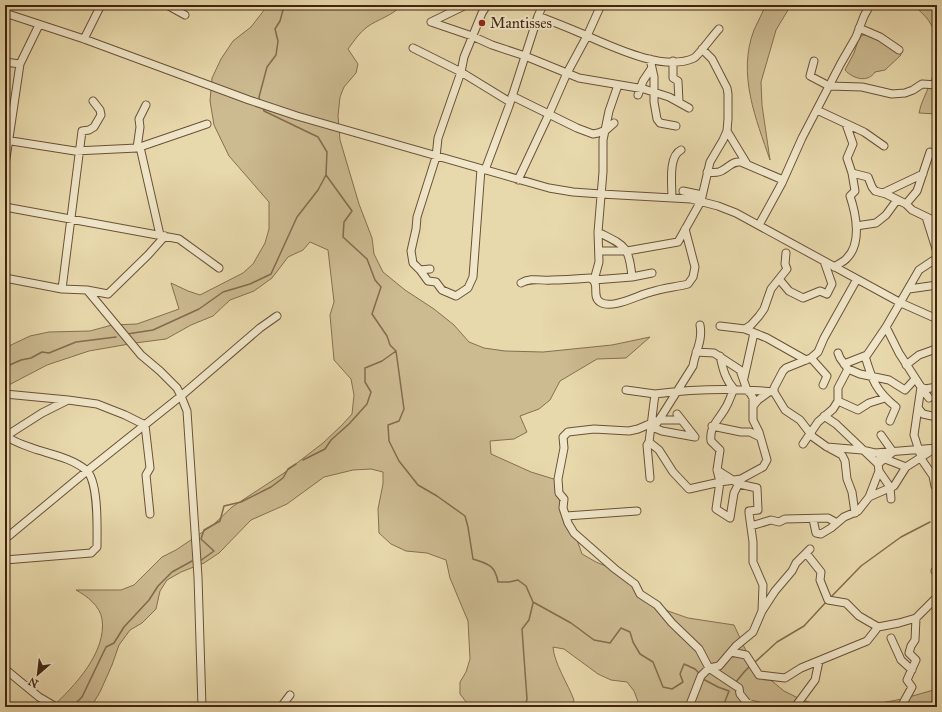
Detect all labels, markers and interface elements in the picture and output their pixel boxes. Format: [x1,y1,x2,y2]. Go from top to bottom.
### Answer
place label: Mantisses [490,14,552,32]
marker: Mantisses [477,18,487,28]
north arrow [18,654,58,694]
text: N [26,674,41,690]

